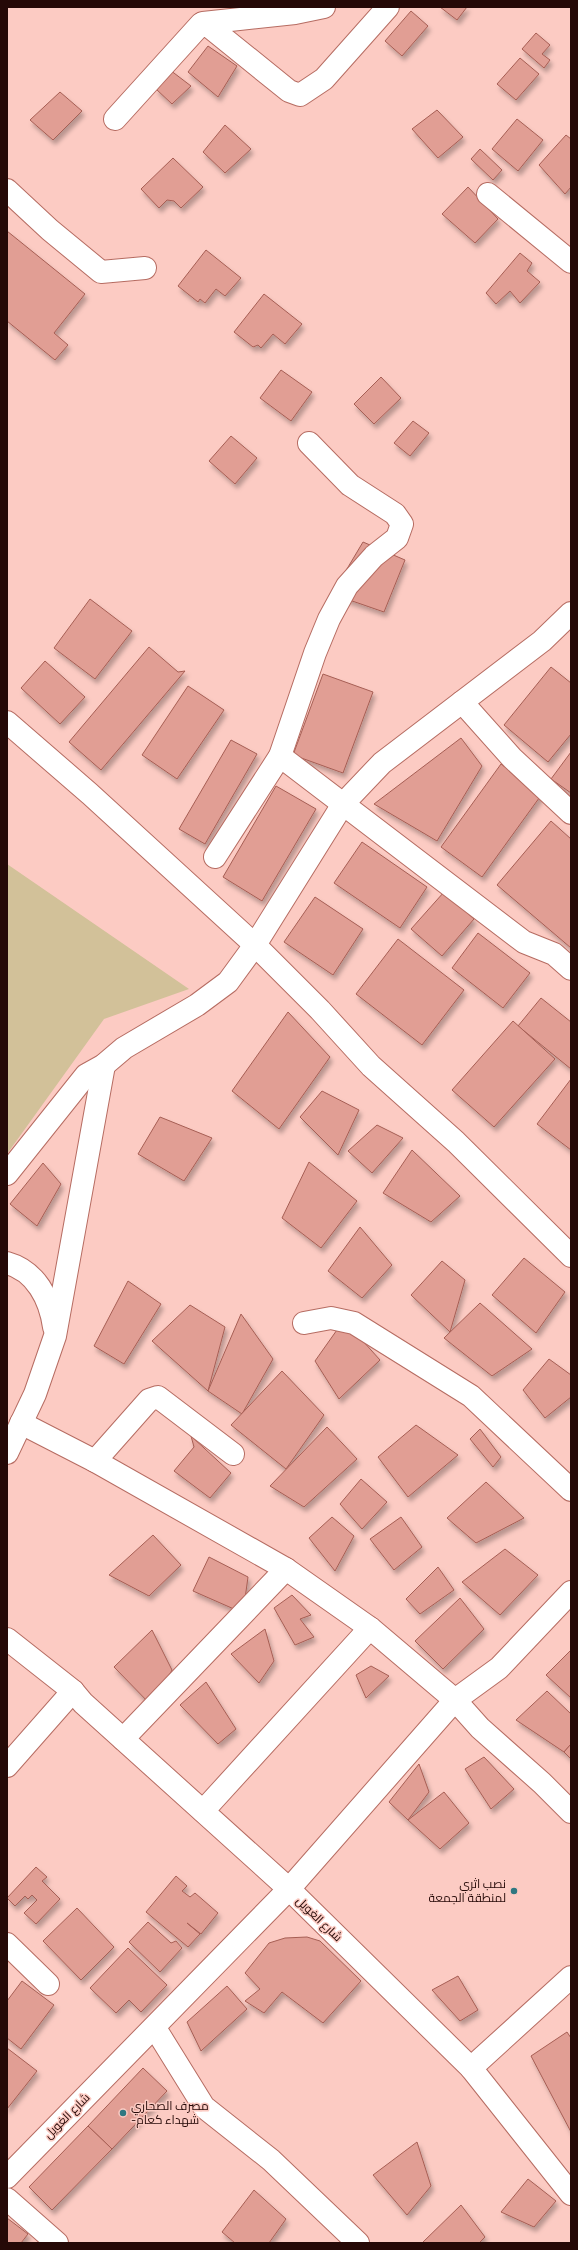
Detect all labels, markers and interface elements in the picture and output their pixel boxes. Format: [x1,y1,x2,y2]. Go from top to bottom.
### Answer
place label: نصب اثري لمنطقة الجمعة [428,1872,506,1909]
marker: نصب اثري لمنطقة الجمعة [509,1886,519,1896]
street label: شارع الغويل [290,1890,348,1947]
street label: شارع الغويل [38,2087,96,2144]
place label: مصرف الصحاري -شهداء كعام [131,2094,209,2131]
marker: مصرف الصحاري -شهداء كعام [118,2108,128,2118]

